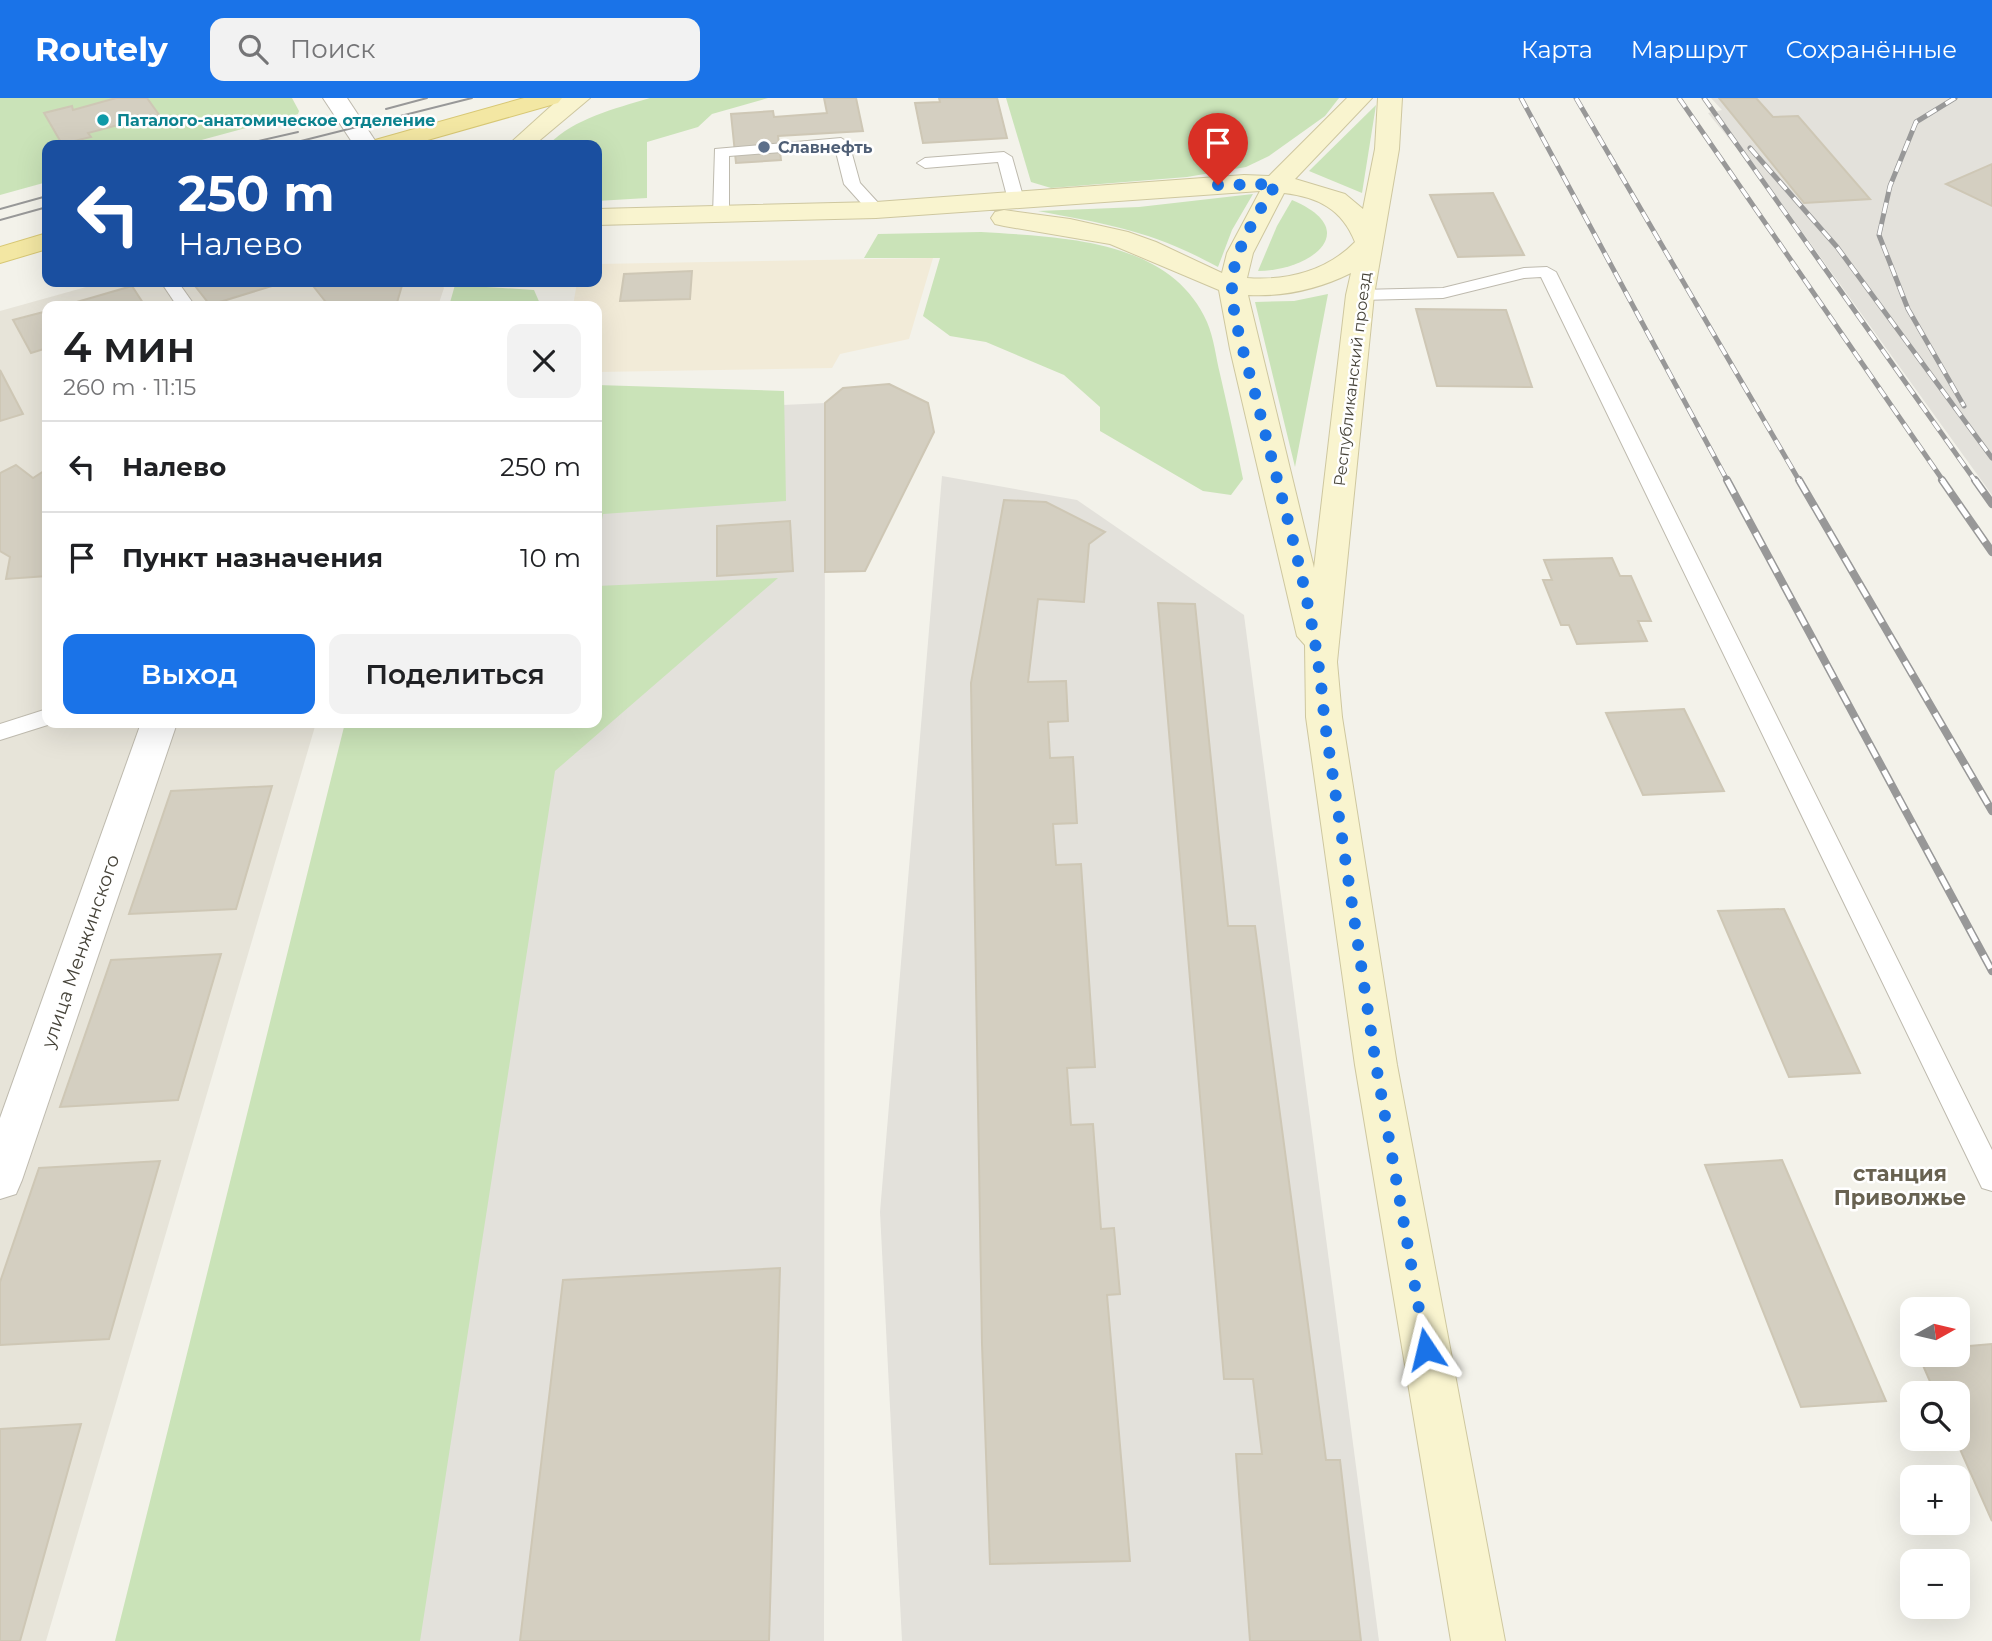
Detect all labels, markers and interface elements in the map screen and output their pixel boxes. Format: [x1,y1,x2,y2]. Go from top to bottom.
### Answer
search box [210,18,700,81]
text: Routely [35,29,168,69]
icon: search [234,30,272,68]
text: Поиск [290,33,375,65]
text: Карта [1521,35,1593,64]
text: Маршрут [1631,35,1747,64]
text: Сохранённые [1785,35,1957,64]
place label: Паталого-анатомическое отделение [117,111,436,130]
marker: Паталого-анатомическое отделение [95,112,111,128]
pin [1188,113,1248,185]
icon: arrive [1199,124,1237,162]
place label: Славнефть [778,138,873,157]
marker: Славнефть [756,139,772,155]
text: 250 m [178,164,335,223]
icon: left [63,168,154,259]
text: Налево [178,224,303,263]
street label: Республиканский проезд [1330,271,1375,487]
text: 4 мин [63,321,195,373]
button: close [507,324,581,398]
text: 260 m · 11:15 [63,373,196,401]
icon: left [63,448,101,486]
text: Налево [122,451,226,483]
text: 250 m [500,451,581,483]
icon: arrive [63,539,101,577]
text: Пункт назначения [122,542,383,574]
text: 10 m [520,542,581,574]
button: Выход [63,634,315,714]
button: Поделиться [329,634,581,714]
street label: улица Менжинского [36,851,124,1052]
district label: станция Приволжье [1834,1161,1966,1210]
north arrow [1900,1297,1970,1367]
map controls [1900,1297,1970,1619]
position arrow [1389,1312,1463,1386]
button: search [1900,1381,1970,1451]
button: + [1900,1465,1970,1535]
button: − [1900,1549,1970,1619]

